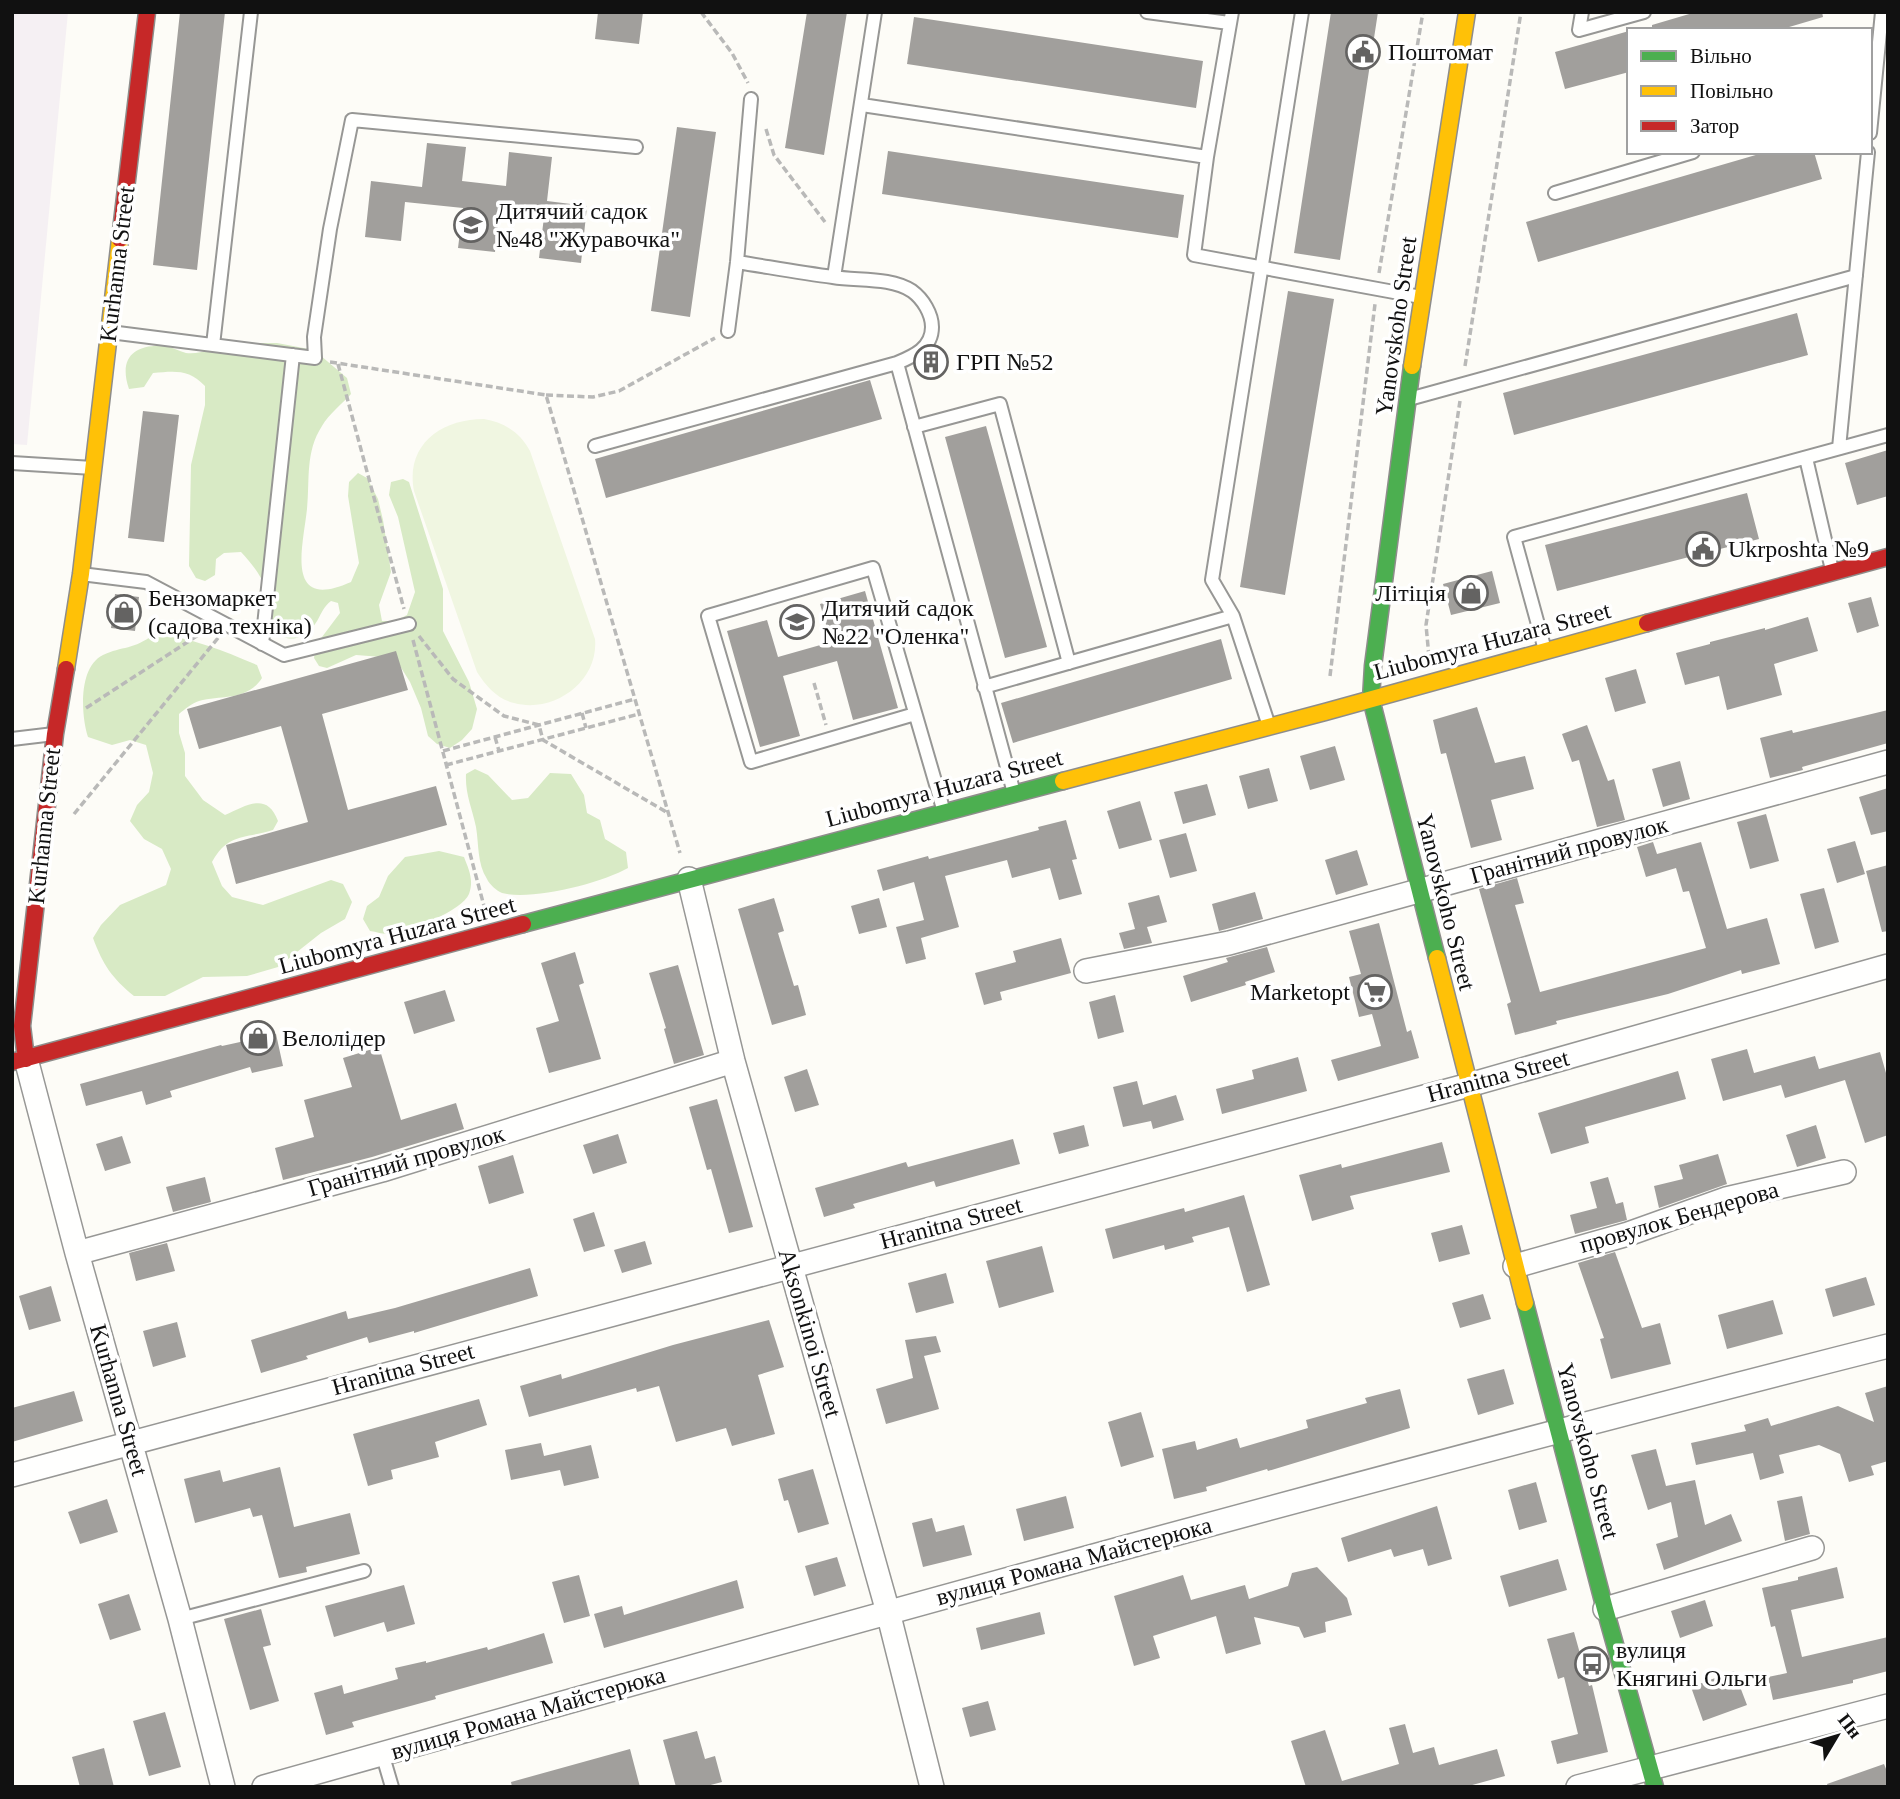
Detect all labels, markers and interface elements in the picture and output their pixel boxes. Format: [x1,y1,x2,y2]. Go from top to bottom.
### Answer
legend [1627,28,1872,154]
public building icon: Поштомат [1344,33,1382,71]
place label: Поштомат [1388,39,1494,65]
text: Вільно [1690,44,1752,68]
text: Повільно [1690,79,1773,103]
text: Затор [1690,114,1739,138]
street label: Kurhanna Street [95,184,139,343]
place label: Дитячий садок №48 "Журавочка" [496,198,680,252]
school or university icon: Дитячий садок №48 "Журавочка" [452,206,490,244]
street label: Yanovskoho Street [1371,234,1422,417]
building icon: ГРП №52 [912,343,950,381]
place label: ГРП №52 [956,349,1053,375]
public building icon: Ukrposhta №9 [1684,530,1722,568]
place label: Ukrposhta №9 [1728,536,1869,562]
shop icon: Літіція [1452,574,1490,612]
place label: Літіція [1375,580,1446,606]
place label: Бензомаркет (садова техніка) [148,585,312,639]
shop icon: Бензомаркет (садова техніка) [105,593,143,631]
place label: Дитячий садок №22 "Оленка" [822,595,974,649]
street label: Liubomyra Huzara Street [1371,597,1613,685]
school or university icon: Дитячий садок №22 "Оленка" [778,603,816,641]
street label: Liubomyra Huzara Street [823,744,1065,832]
street label: Kurhanna Street [23,746,65,905]
street label: Yanovskoho Street [1412,811,1481,993]
street label: Гранітний провулок [1467,811,1671,889]
street label: Liubomyra Huzara Street [276,891,518,979]
supermarket icon: Marketopt [1356,973,1394,1011]
place label: Marketopt [1250,979,1350,1005]
shop icon: Велолідер [239,1019,277,1057]
place label: Велолідер [282,1025,386,1051]
street label: Hranitna Street [1424,1044,1572,1107]
street label: Гранітний провулок [305,1120,508,1202]
street label: провулок Бендерова [1577,1176,1782,1258]
street label: Hranitna Street [877,1191,1025,1254]
street label: Aksonkinoi Street [774,1246,847,1421]
street label: Kurhanna Street [85,1321,153,1479]
street label: Hranitna Street [329,1337,477,1400]
street label: Yanovskoho Street [1552,1360,1624,1542]
street label: вулиця Романа Майстерюка [933,1512,1215,1610]
place label: вулиця Княгині Ольги [1616,1637,1767,1691]
bus stop icon: вулиця Княгині Ольги [1573,1645,1611,1683]
street label: вулиця Романа Майстерюка [388,1661,668,1765]
north arrow [1802,1701,1872,1771]
text: Пн [1834,1709,1866,1742]

